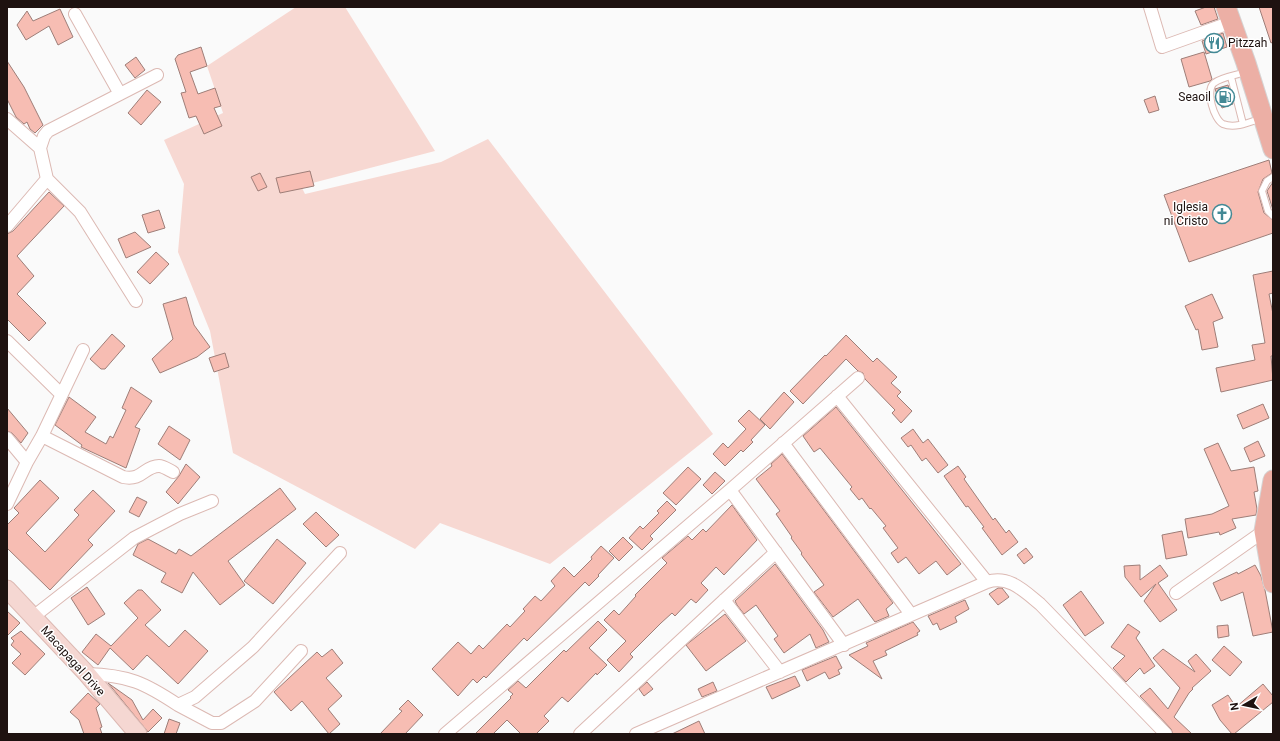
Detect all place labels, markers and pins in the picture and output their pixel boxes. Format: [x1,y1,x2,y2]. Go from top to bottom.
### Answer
restaurant icon: Pitzzah [1203,32,1225,54]
place label: Pitzzah [1228,36,1267,50]
fuel station icon: Seaoil [1214,86,1236,108]
place label: Seaoil [1178,90,1211,104]
place label: Iglesia ni Cristo [1164,200,1208,228]
church icon: Iglesia ni Cristo [1211,203,1233,225]

